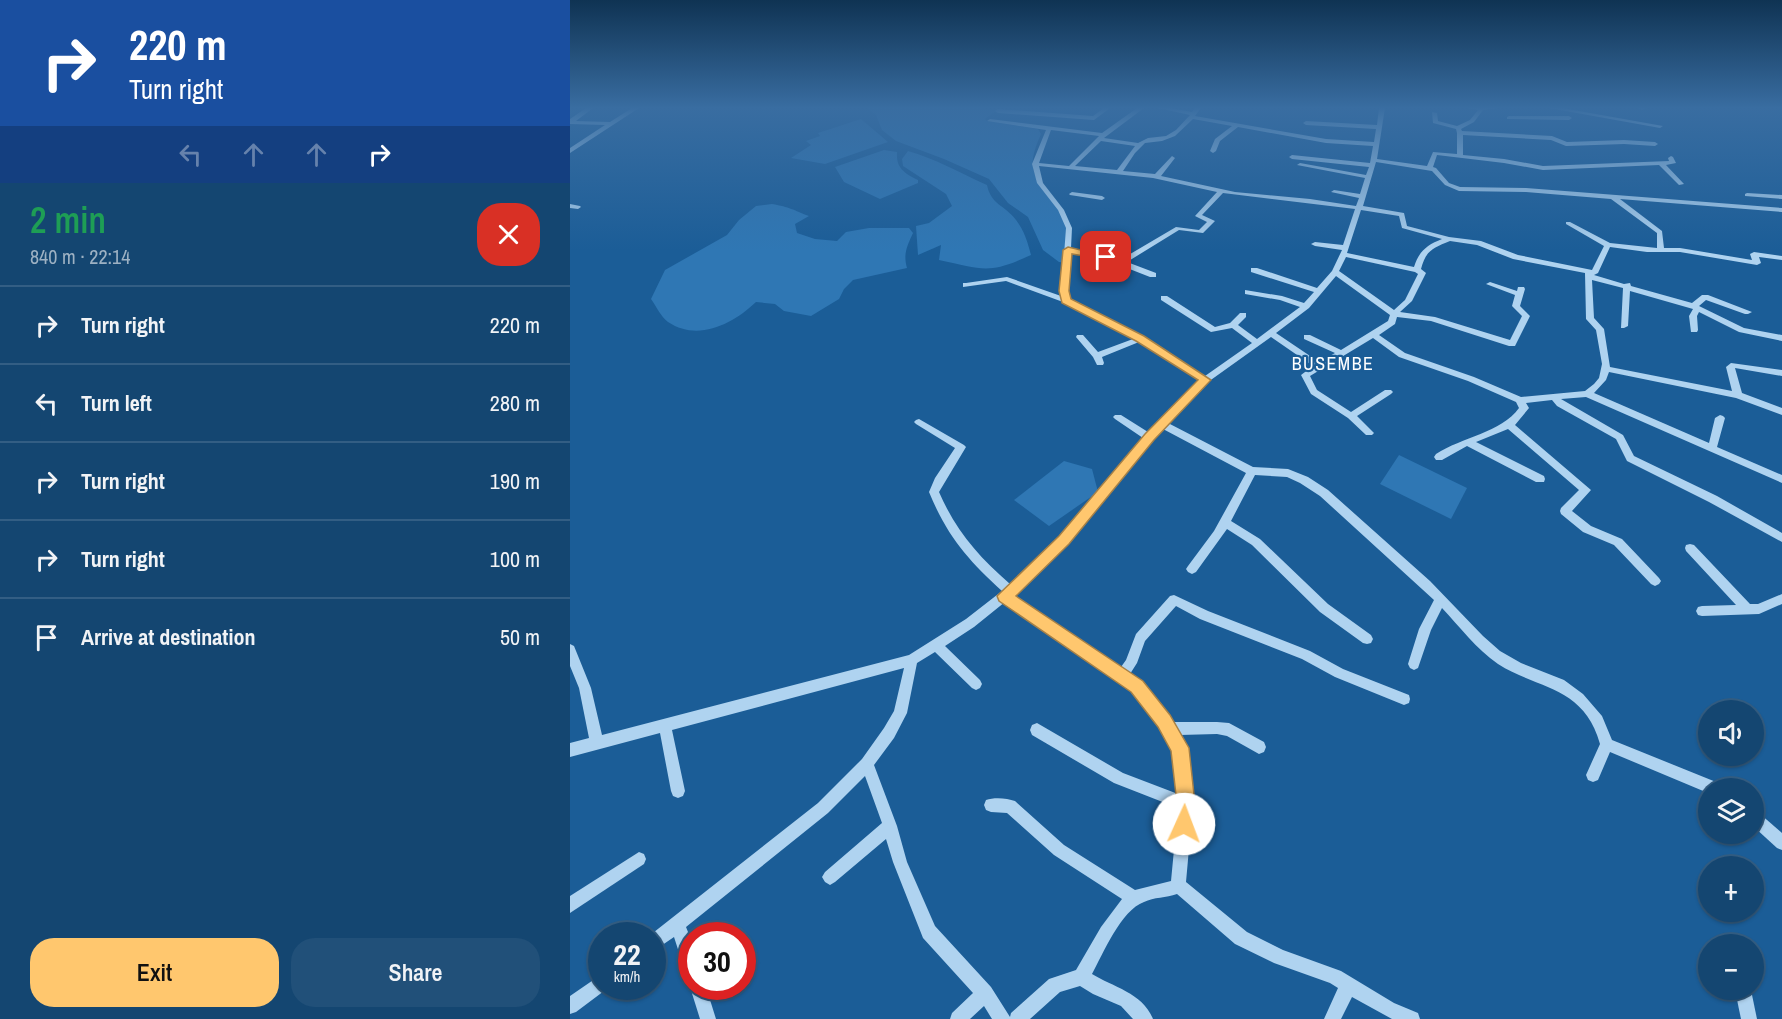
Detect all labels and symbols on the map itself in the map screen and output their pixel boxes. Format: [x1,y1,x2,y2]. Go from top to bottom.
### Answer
pin [1080,231,1131,282]
district label: BUSEMBE [1292,351,1374,376]
position arrow [1152,792,1216,856]
speed limit sign: 30 [678,922,756,1000]

